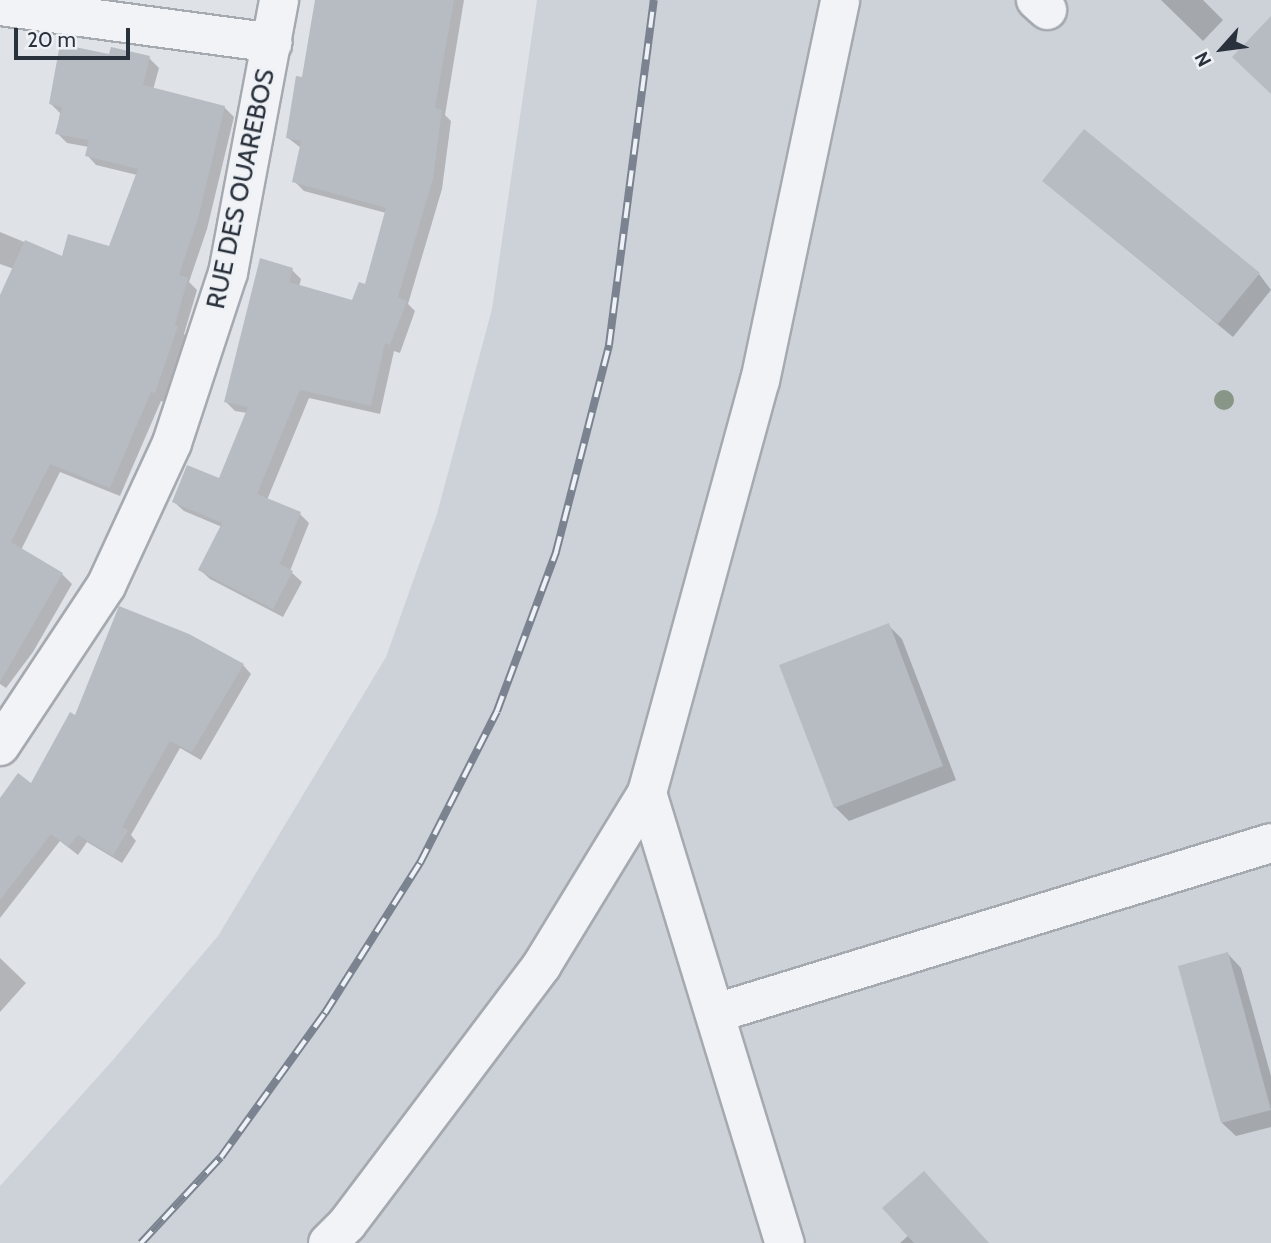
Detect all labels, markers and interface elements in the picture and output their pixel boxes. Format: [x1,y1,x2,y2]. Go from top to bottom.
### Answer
scale bar [18,14,133,58]
north arrow [1187,14,1257,84]
text: 20 m [27,27,76,52]
text: N [1190,48,1216,70]
street label: RUE DES OUAREBOS [200,66,282,312]

